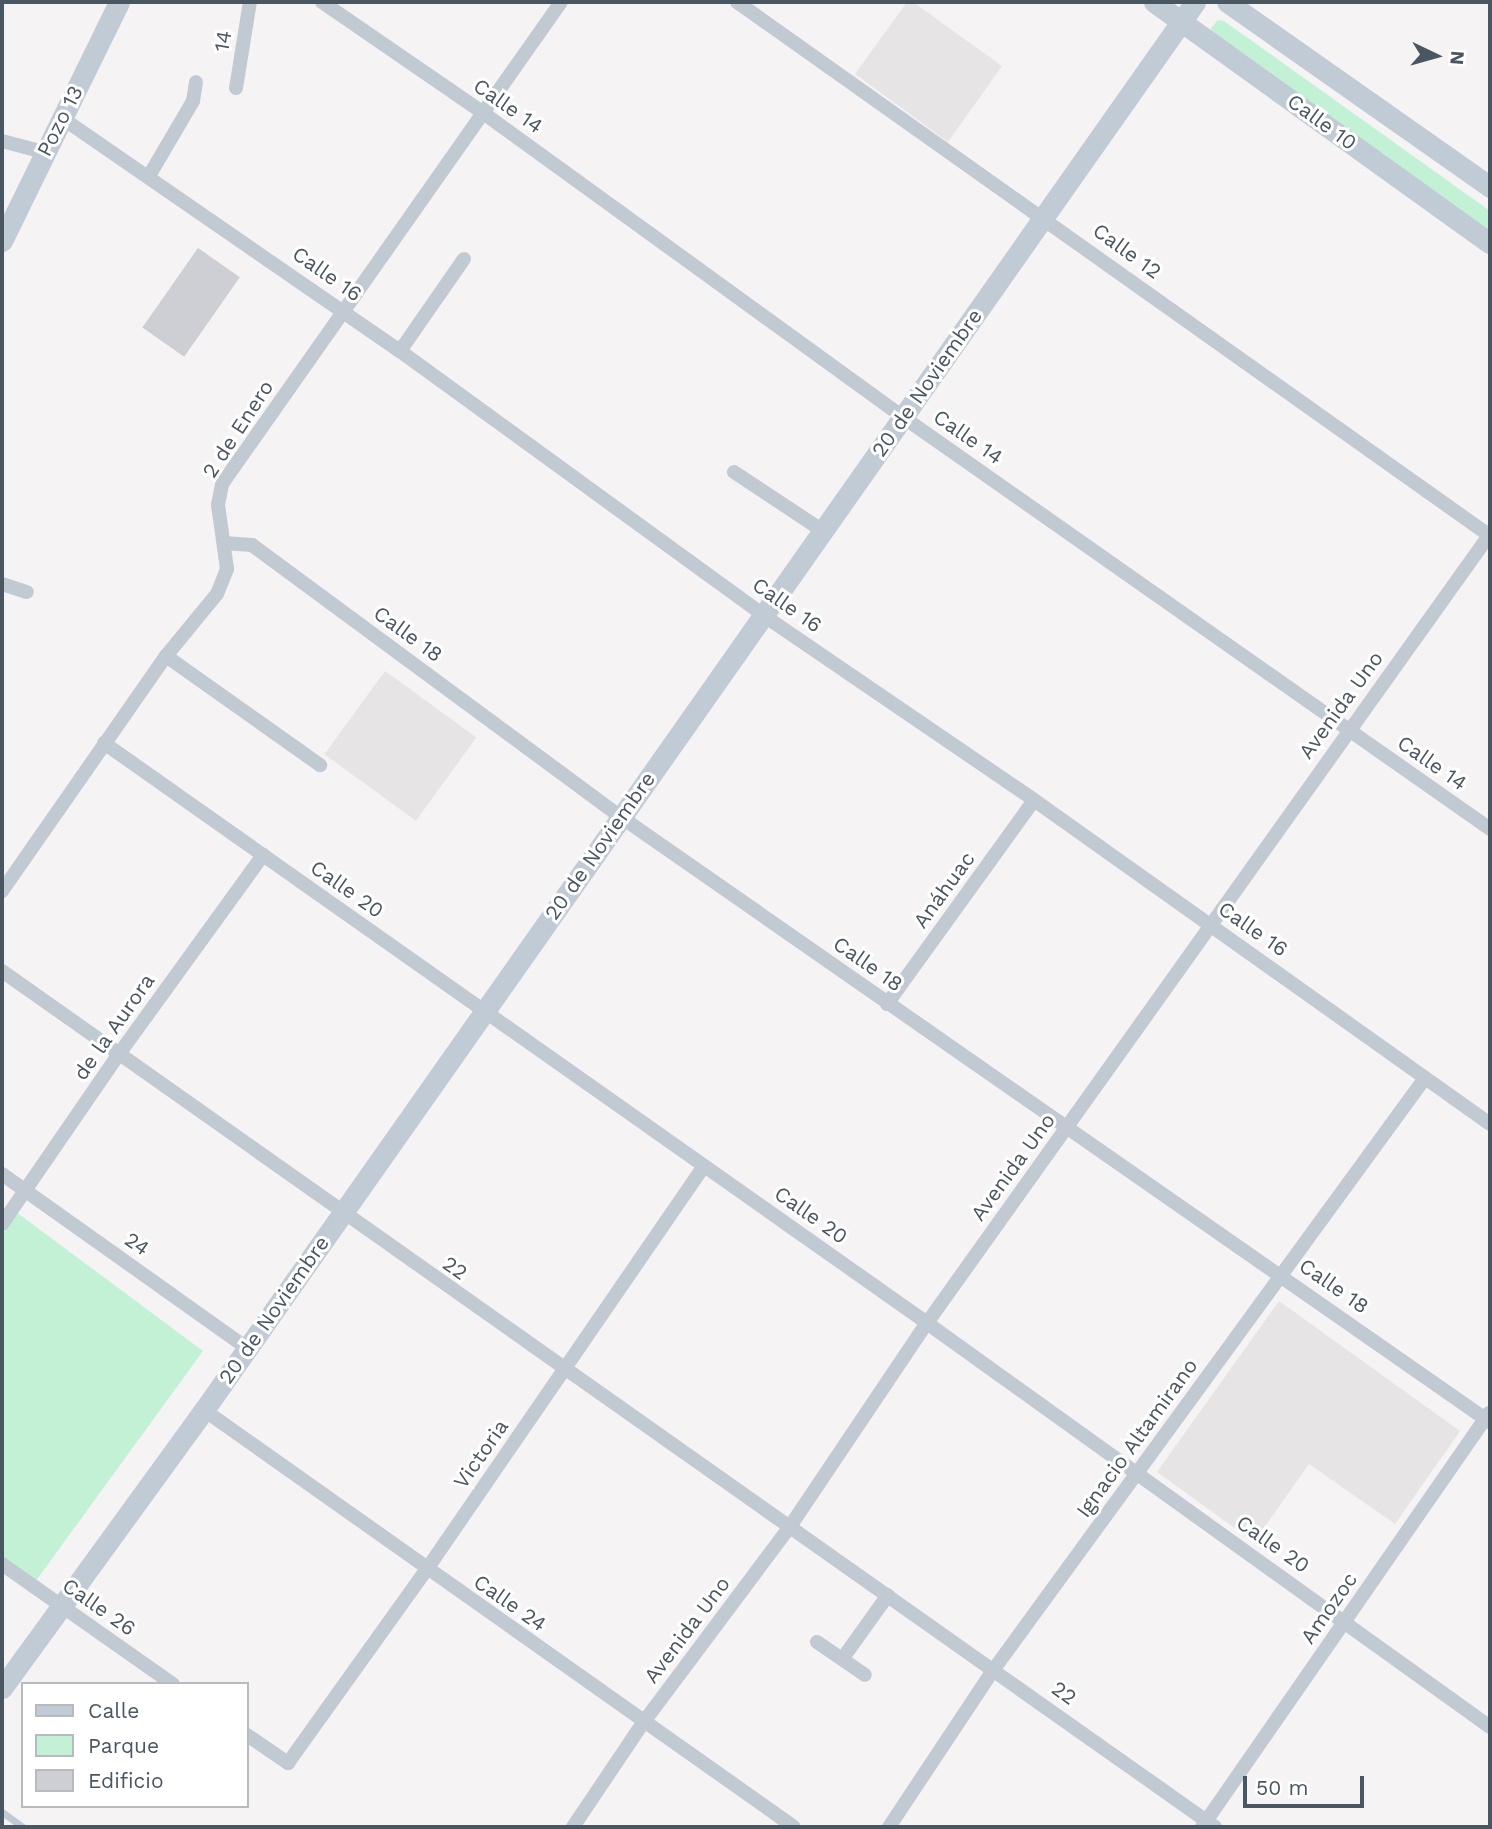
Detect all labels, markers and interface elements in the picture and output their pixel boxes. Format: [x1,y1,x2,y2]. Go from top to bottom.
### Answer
north arrow [1401,21,1471,91]
street label: 14 [209,29,237,53]
text: N [1445,50,1469,66]
street label: Calle 14 [468,73,548,139]
street label: Pozo 13 [31,81,89,161]
street label: Calle 10 [1282,88,1362,156]
street label: Calle 12 [1088,218,1166,284]
street label: Calle 16 [287,241,367,307]
street label: 20 de Noviembre [867,304,987,462]
street label: 2 de Enero [197,376,279,482]
street label: Calle 14 [928,404,1008,470]
street label: Calle 16 [747,572,827,638]
street label: Calle 18 [368,600,448,668]
street label: Avenida Uno [1293,646,1389,764]
street label: Calle 14 [1392,730,1472,796]
street label: 20 de Noviembre [540,767,660,925]
street label: Anáhuac [908,847,980,933]
street label: Calle 20 [305,855,389,923]
street label: Calle 16 [1213,896,1293,962]
street label: Calle 18 [828,931,908,997]
street label: de la Aurora [68,968,160,1086]
street label: Avenida Uno [965,1108,1061,1226]
street label: Calle 20 [769,1181,853,1249]
street label: 24 [120,1227,154,1261]
street label: 20 de Noviembre [214,1231,334,1389]
street label: 22 [438,1251,472,1285]
street label: Calle 18 [1294,1253,1374,1319]
street label: Ignacio Altamirano [1071,1353,1203,1523]
street label: Victoria [448,1415,514,1493]
street label: Calle 20 [1231,1510,1315,1578]
street label: Amozoc [1295,1567,1363,1649]
street label: Calle 24 [469,1569,551,1637]
street label: Avenida Uno [639,1572,735,1688]
street label: Calle 26 [58,1573,140,1641]
street label: 22 [1047,1676,1081,1710]
legend [21,1682,248,1808]
text: Calle [88,1698,139,1723]
text: Parque [88,1733,159,1758]
scale bar [1247,1762,1368,1806]
text: Edificio [88,1768,164,1793]
text: 50 m [1256,1775,1308,1800]

